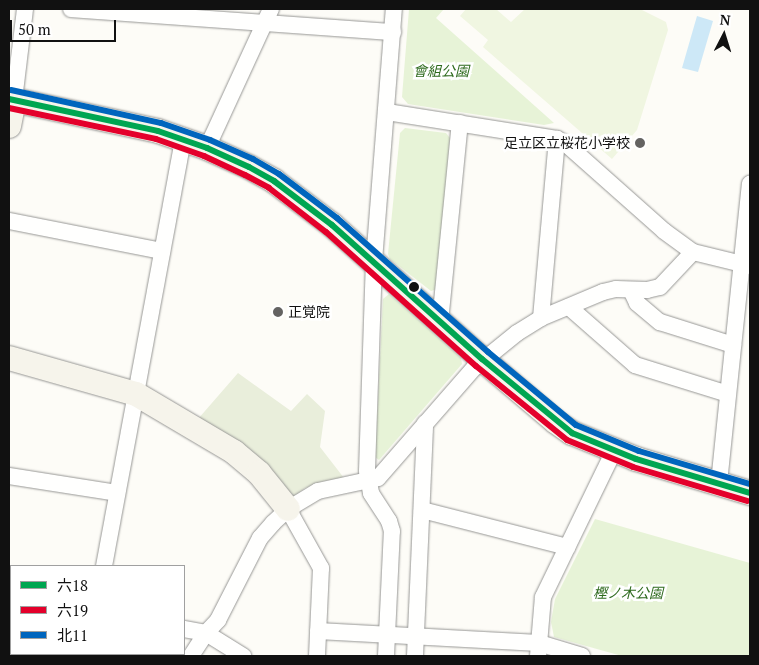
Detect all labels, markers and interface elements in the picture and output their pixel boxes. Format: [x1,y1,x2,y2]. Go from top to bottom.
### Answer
scale bar [12,10,119,42]
north arrow [699,10,749,60]
text: N [719,10,731,29]
text: 50 m [18,19,51,39]
park label: 會組公園 [413,63,469,79]
place label: 足立区立桜花小学校 [504,135,630,151]
marker: 足立区立桜花小学校 [634,137,646,149]
unlabelled marker [409,282,419,292]
place label: 正覚院 [288,304,330,320]
marker: 正覚院 [272,306,284,318]
legend [10,565,185,655]
text: 六18 [57,575,88,595]
park label: 樫ノ木公園 [593,585,663,601]
text: 六19 [57,600,88,620]
text: 北11 [57,625,88,645]

